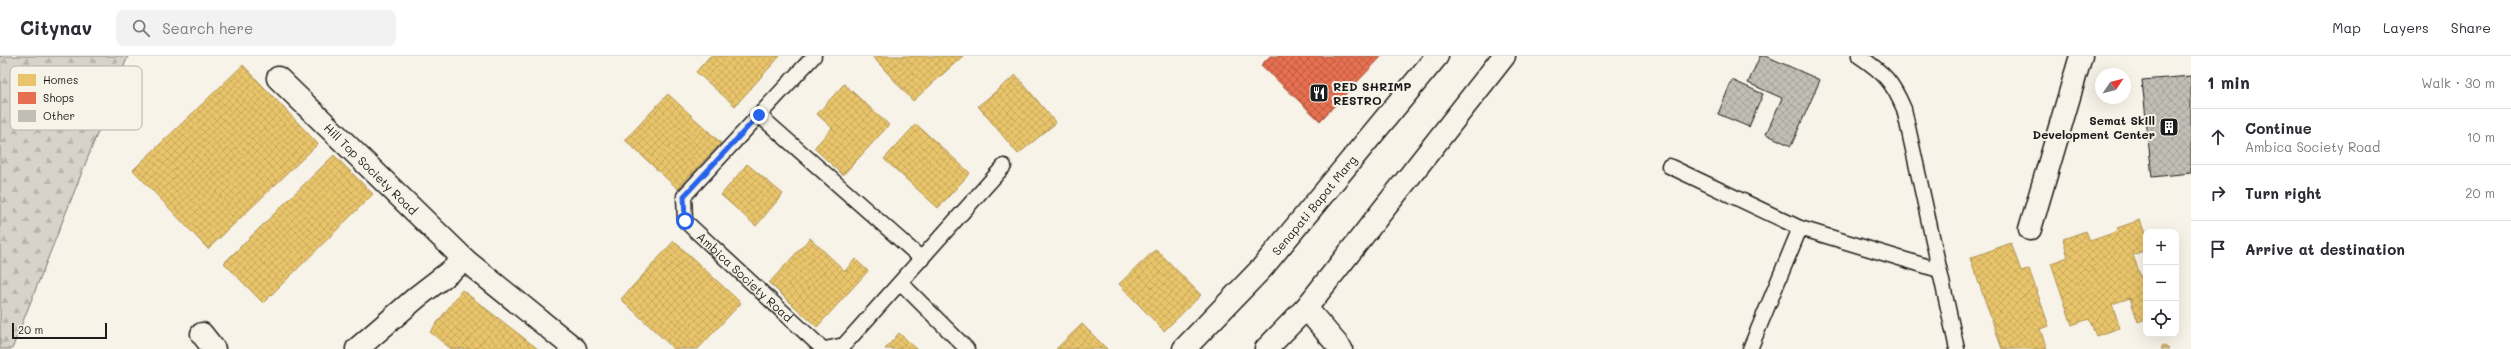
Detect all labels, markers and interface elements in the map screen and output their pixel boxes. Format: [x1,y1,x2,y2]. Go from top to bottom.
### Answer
search box [116,10,396,46]
text: Citynav [20,15,92,40]
icon: search [130,17,152,39]
text: Search here [162,18,253,38]
text: Map [2332,18,2361,37]
text: Layers [2383,18,2429,37]
text: Share [2451,18,2491,37]
legend [10,66,142,130]
north arrow [2095,68,2131,104]
text: 1 min [2207,71,2250,93]
text: Homes [43,72,78,87]
text: Walk · 30 m [2421,74,2495,91]
place label: RED SHRIMP RESTRO [1333,78,1411,108]
restaurant icon: RED SHRIMP RESTRO [1308,82,1330,104]
text: Shops [43,90,74,105]
route end [750,106,768,124]
text: Other [43,108,75,123]
place label: Semat Skill Development Center [2033,112,2155,142]
building icon: Semat Skill Development Center [2158,116,2180,138]
text: Continue [2245,118,2312,138]
street label: Hill Top Society Road [321,119,422,218]
icon: ahead [2207,126,2229,148]
text: 10 m [2467,128,2495,145]
text: Ambica Society Road [2245,138,2380,155]
street label: Senapati Bapat Marg [1268,152,1360,258]
icon: right [2207,182,2229,204]
text: Turn right [2245,183,2322,203]
text: 20 m [2465,184,2495,201]
route start [676,212,694,230]
street label: Ambica Society Road [694,228,797,325]
map controls [2143,229,2179,337]
button: + [2143,229,2179,265]
icon: arrive [2207,238,2229,260]
text: Arrive at destination [2245,239,2405,259]
button: − [2143,265,2179,301]
button: locate [2143,301,2179,337]
scale bar [12,321,107,340]
text: 20 m [18,322,43,337]

